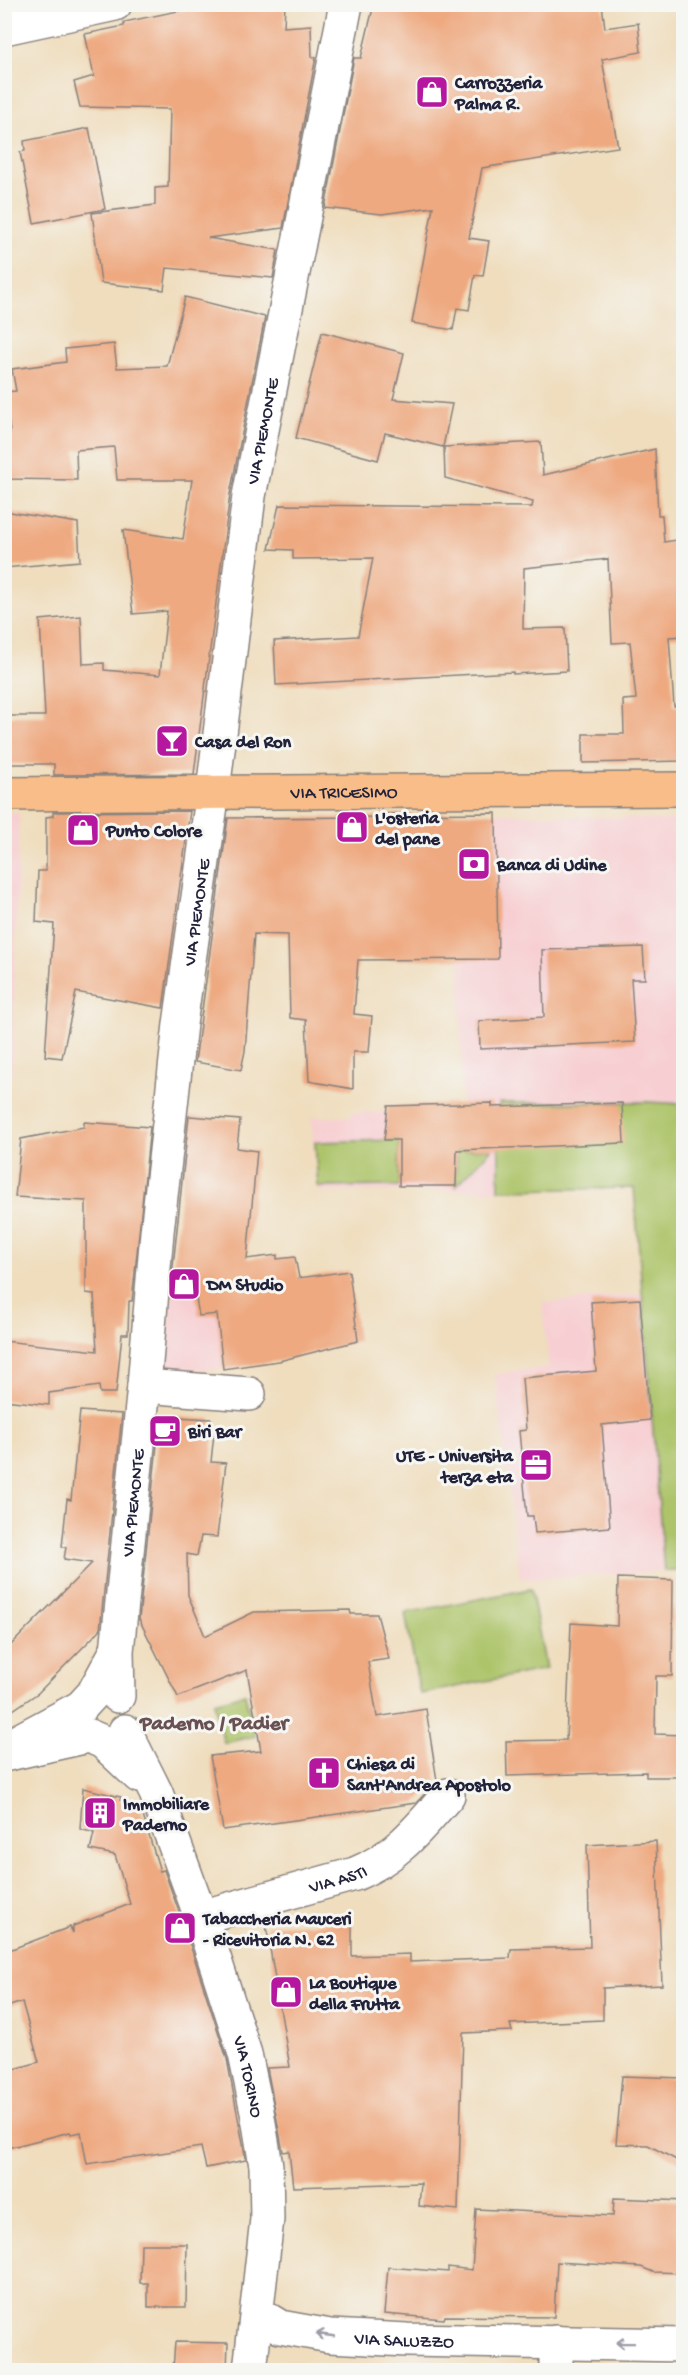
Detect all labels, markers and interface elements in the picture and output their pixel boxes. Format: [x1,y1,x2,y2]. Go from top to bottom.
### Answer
shop icon: Carrozzeria Palma R. [414,74,450,110]
place label: Carrozzeria Palma R. [454,74,543,116]
street label: VIA PIEMONTE [243,376,285,487]
bar icon: Casa del Ron [154,723,190,759]
place label: Casa del Ron [194,733,291,754]
street label: VIA TRICESIMO [289,783,398,805]
shop icon: L'osteria del pane [334,809,370,845]
place label: L'osteria del pane [375,809,440,851]
shop icon: Punto Colore [65,812,101,848]
place label: Punto Colore [105,822,203,843]
bank icon: Banca di Udine [456,846,492,882]
place label: Banca di Udine [496,856,607,877]
street label: VIA PIEMONTE [180,857,216,969]
shop icon: DM Studio [166,1266,202,1302]
place label: DM Studio [205,1276,284,1297]
cafe icon: Biri Bar [147,1413,183,1449]
place label: Biri Bar [187,1423,244,1444]
street label: VIA PIEMONTE [119,1447,151,1559]
place label: UTE - Universita terza eta [396,1447,514,1489]
office icon: UTE - Universita terza eta [518,1447,554,1483]
district label: Paderno / Padier [139,1713,291,1738]
church icon: Chiesa di Sant'Andrea Apostolo [306,1755,342,1791]
place label: Chiesa di Sant'Andrea Apostolo [346,1755,512,1797]
building icon: Immobiliare Paderno [82,1795,118,1831]
place label: Immobiliare Paderno [122,1795,210,1837]
street label: VIA ASTI [306,1862,372,1900]
shop icon: Tabaccheria Mauceri - Ricevitoria N. 62 [162,1910,198,1946]
place label: Tabaccheria Mauceri - Ricevitoria N. 62 [201,1910,352,1952]
shop icon: La Boutique della Frutta [268,1974,304,2010]
place label: La Boutique della Frutta [309,1974,401,2016]
street label: VIA TORINO [227,2033,266,2119]
one-way arrow [316,2329,336,2340]
street label: VIA SALUZZO [353,2329,454,2354]
one-way arrow [616,2338,636,2349]

